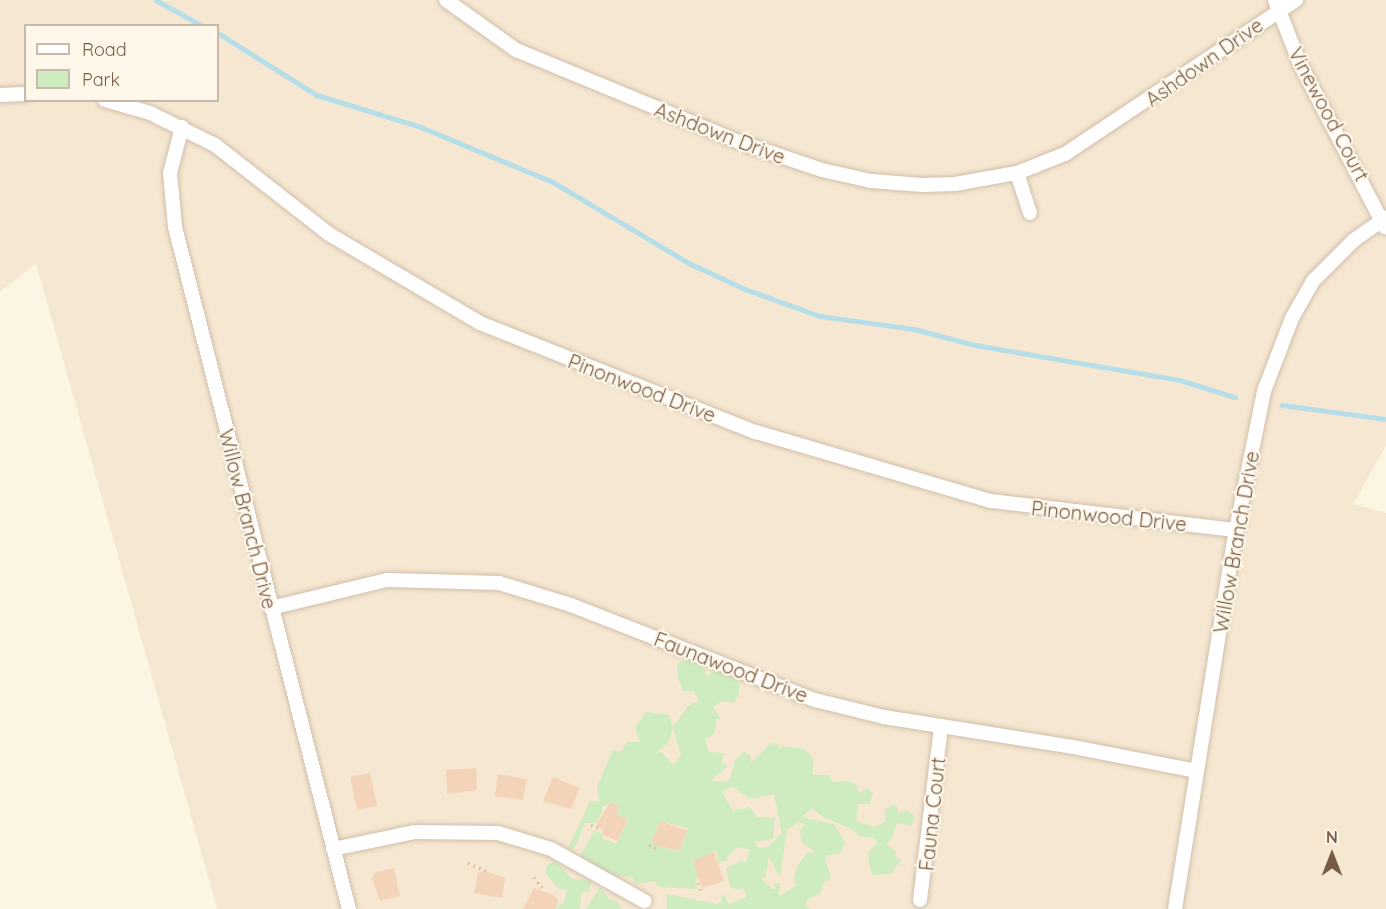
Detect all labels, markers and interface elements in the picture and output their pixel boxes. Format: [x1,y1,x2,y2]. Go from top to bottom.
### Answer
street label: Ashdown Drive [1141,13,1267,111]
legend [24,24,219,102]
text: Road [82,38,127,61]
street label: Vinewood Court [1284,43,1374,185]
text: Park [82,68,120,91]
street label: Ashdown Drive [651,97,789,169]
street label: Pinonwood Drive [565,349,719,427]
street label: Willow Branch Drive [214,427,282,611]
street label: Willow Branch Drive [1208,449,1264,635]
street label: Pinonwood Drive [1030,496,1188,536]
street label: Faunawood Drive [651,627,811,707]
street label: Fauna Court [914,756,950,872]
north arrow [1302,825,1362,885]
text: N [1326,827,1338,847]

